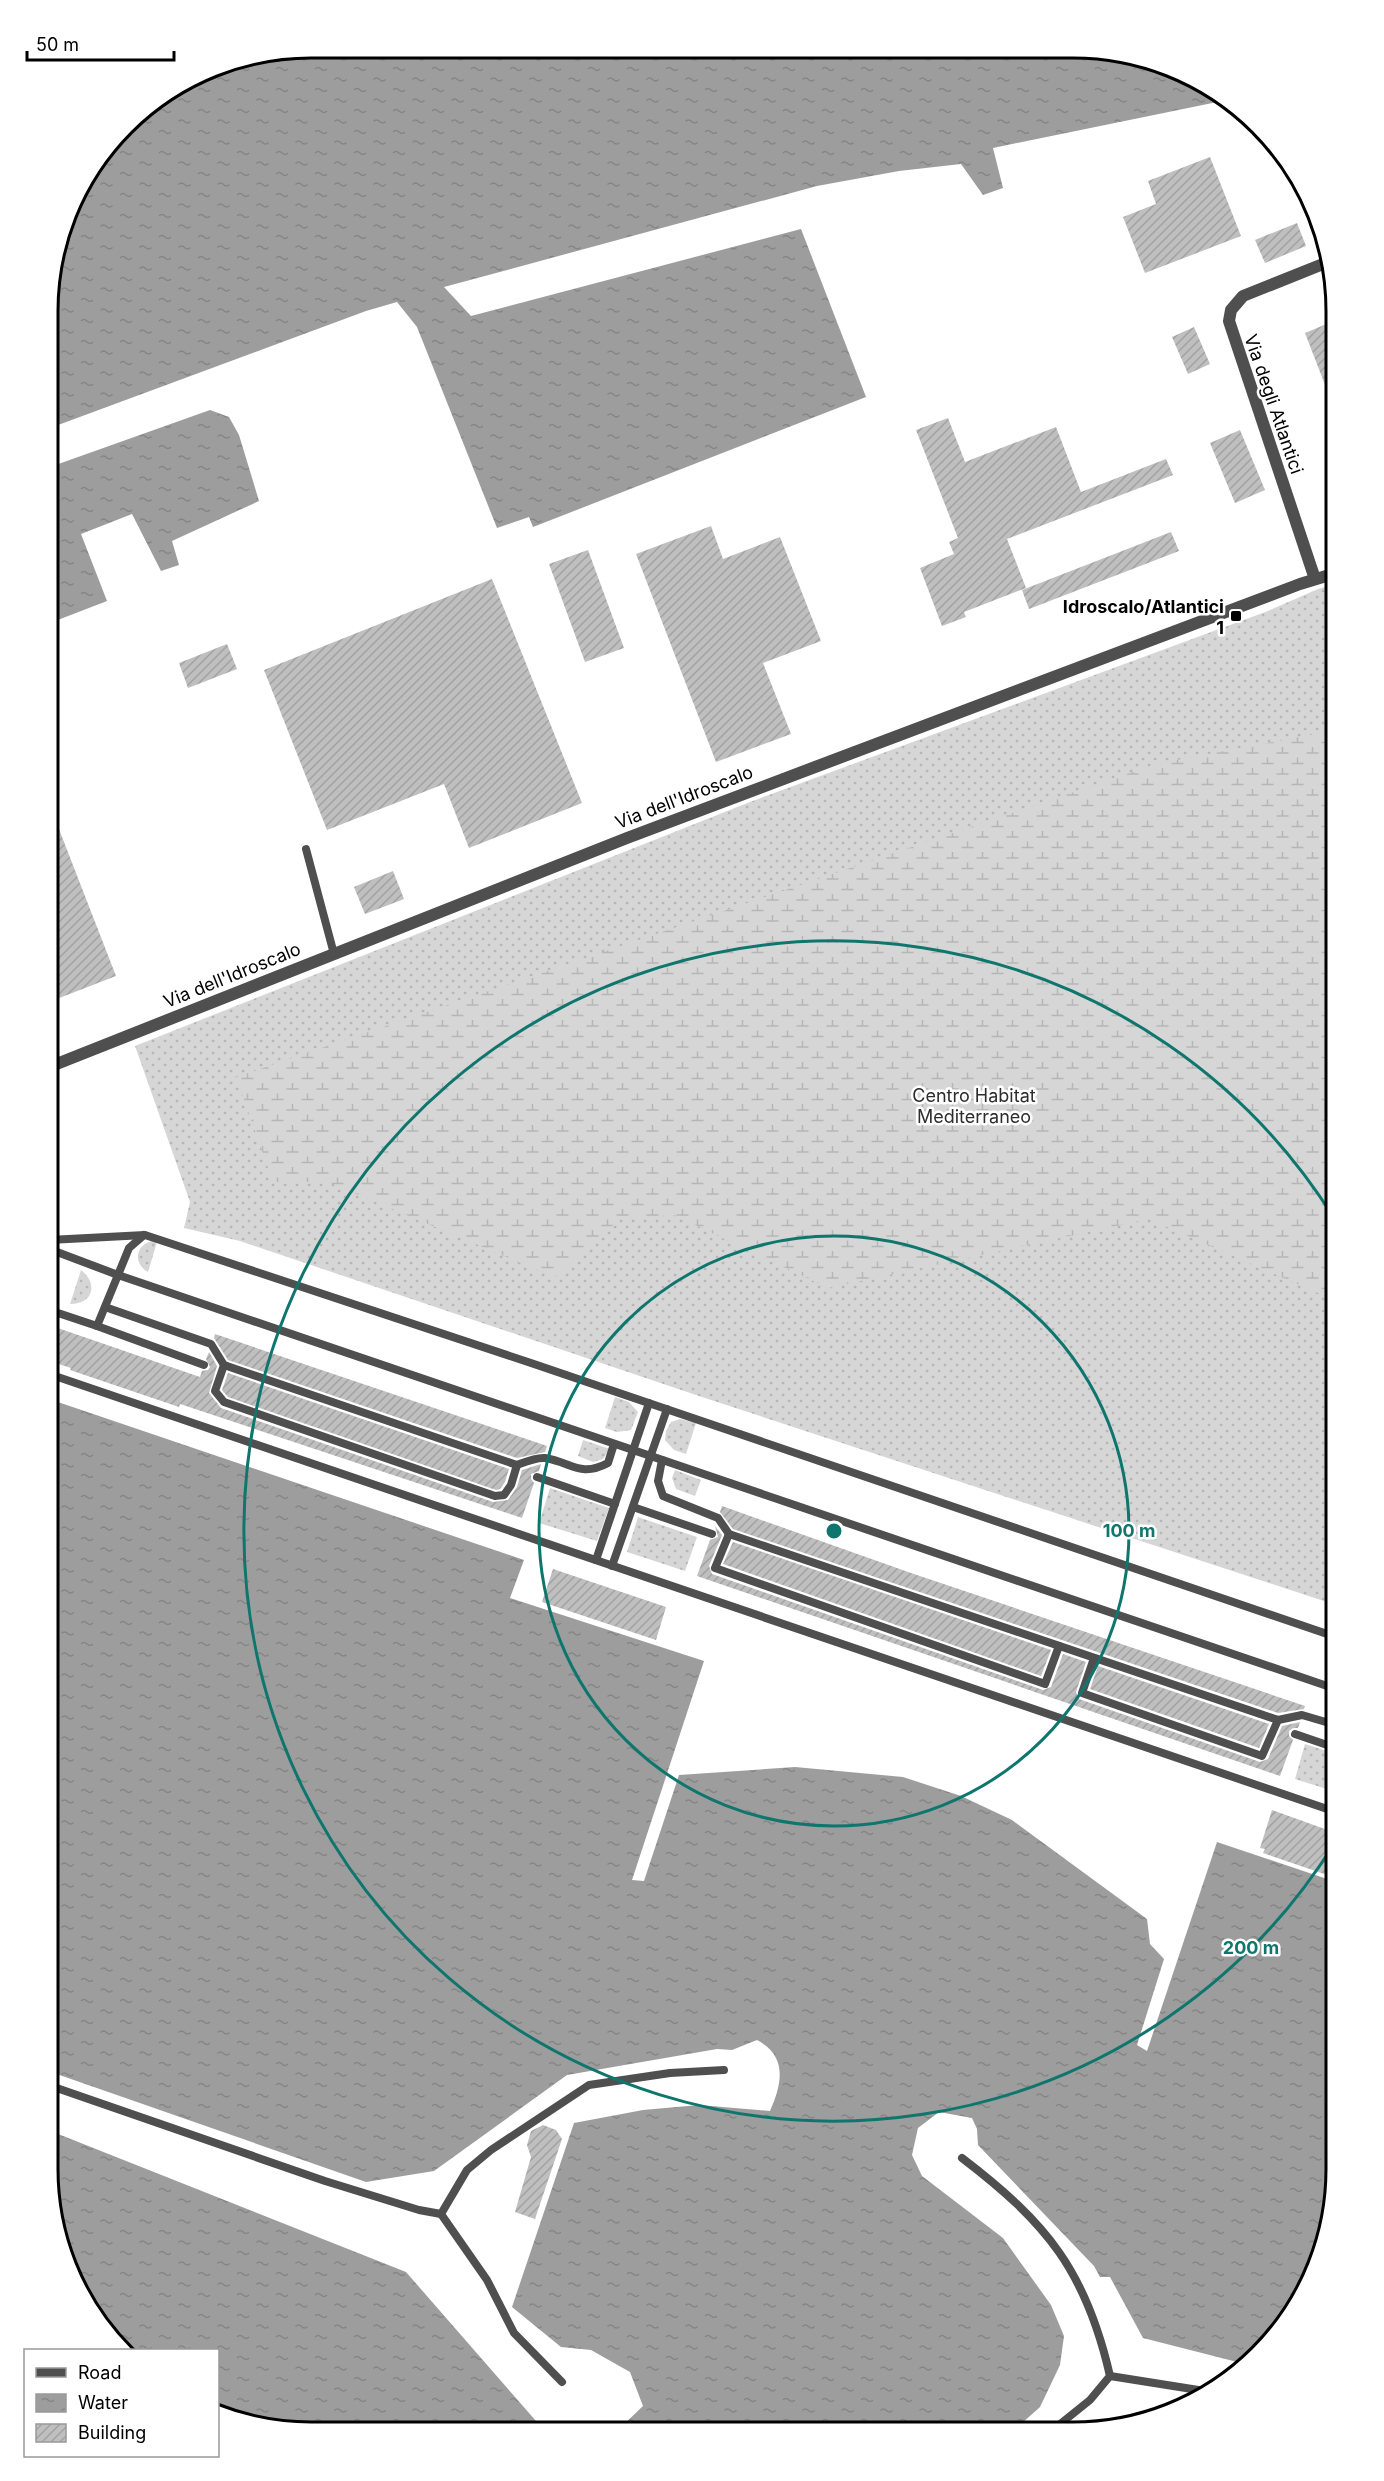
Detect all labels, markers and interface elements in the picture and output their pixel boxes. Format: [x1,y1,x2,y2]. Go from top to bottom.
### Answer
scale bar [27,24,174,62]
text: 50 m [36,34,79,55]
street label: Via degli Atlantici [1240,331,1308,477]
place label: Idroscalo/Atlantici 1 [1063,596,1224,638]
marker: Idroscalo/Atlantici 1 [1229,609,1243,623]
street label: Via dell'Idroscalo [612,761,756,833]
street label: Via dell'Idroscalo [160,938,304,1012]
park label: Centro Habitat Mediterraneo [912,1085,1036,1127]
text: 100 m [1103,1520,1155,1541]
centre of rings [824,1521,844,1541]
text: 200 m [1223,1937,1279,1958]
legend [24,2349,219,2457]
text: Road [78,2362,121,2383]
text: Water [78,2392,128,2413]
text: Building [78,2422,146,2443]

